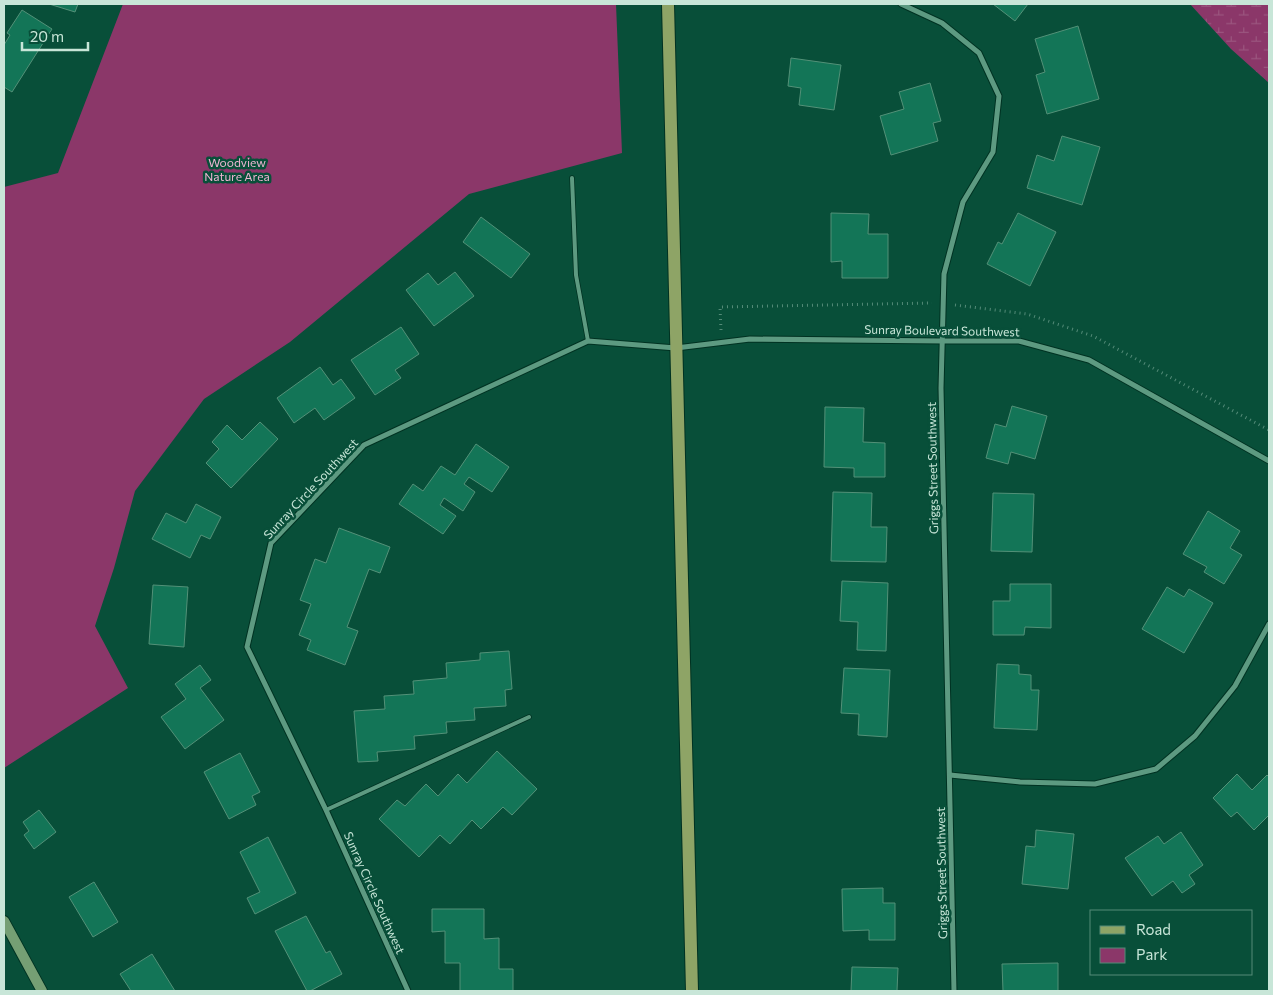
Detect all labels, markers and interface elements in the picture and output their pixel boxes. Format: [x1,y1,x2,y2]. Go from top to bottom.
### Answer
scale bar [22,20,89,52]
text: 20 m [30,27,64,45]
park label: Woodview Nature Area [204,155,270,183]
street label: Sunray Boulevard Southwest [864,322,1020,338]
street label: Griggs Street Southwest [924,402,940,534]
street label: Sunray Circle Southwest [260,435,360,541]
street label: Griggs Street Southwest [933,807,949,939]
street label: Sunray Circle Southwest [342,829,408,956]
legend [1090,910,1253,975]
text: Road [1136,920,1171,938]
text: Park [1136,945,1167,963]

